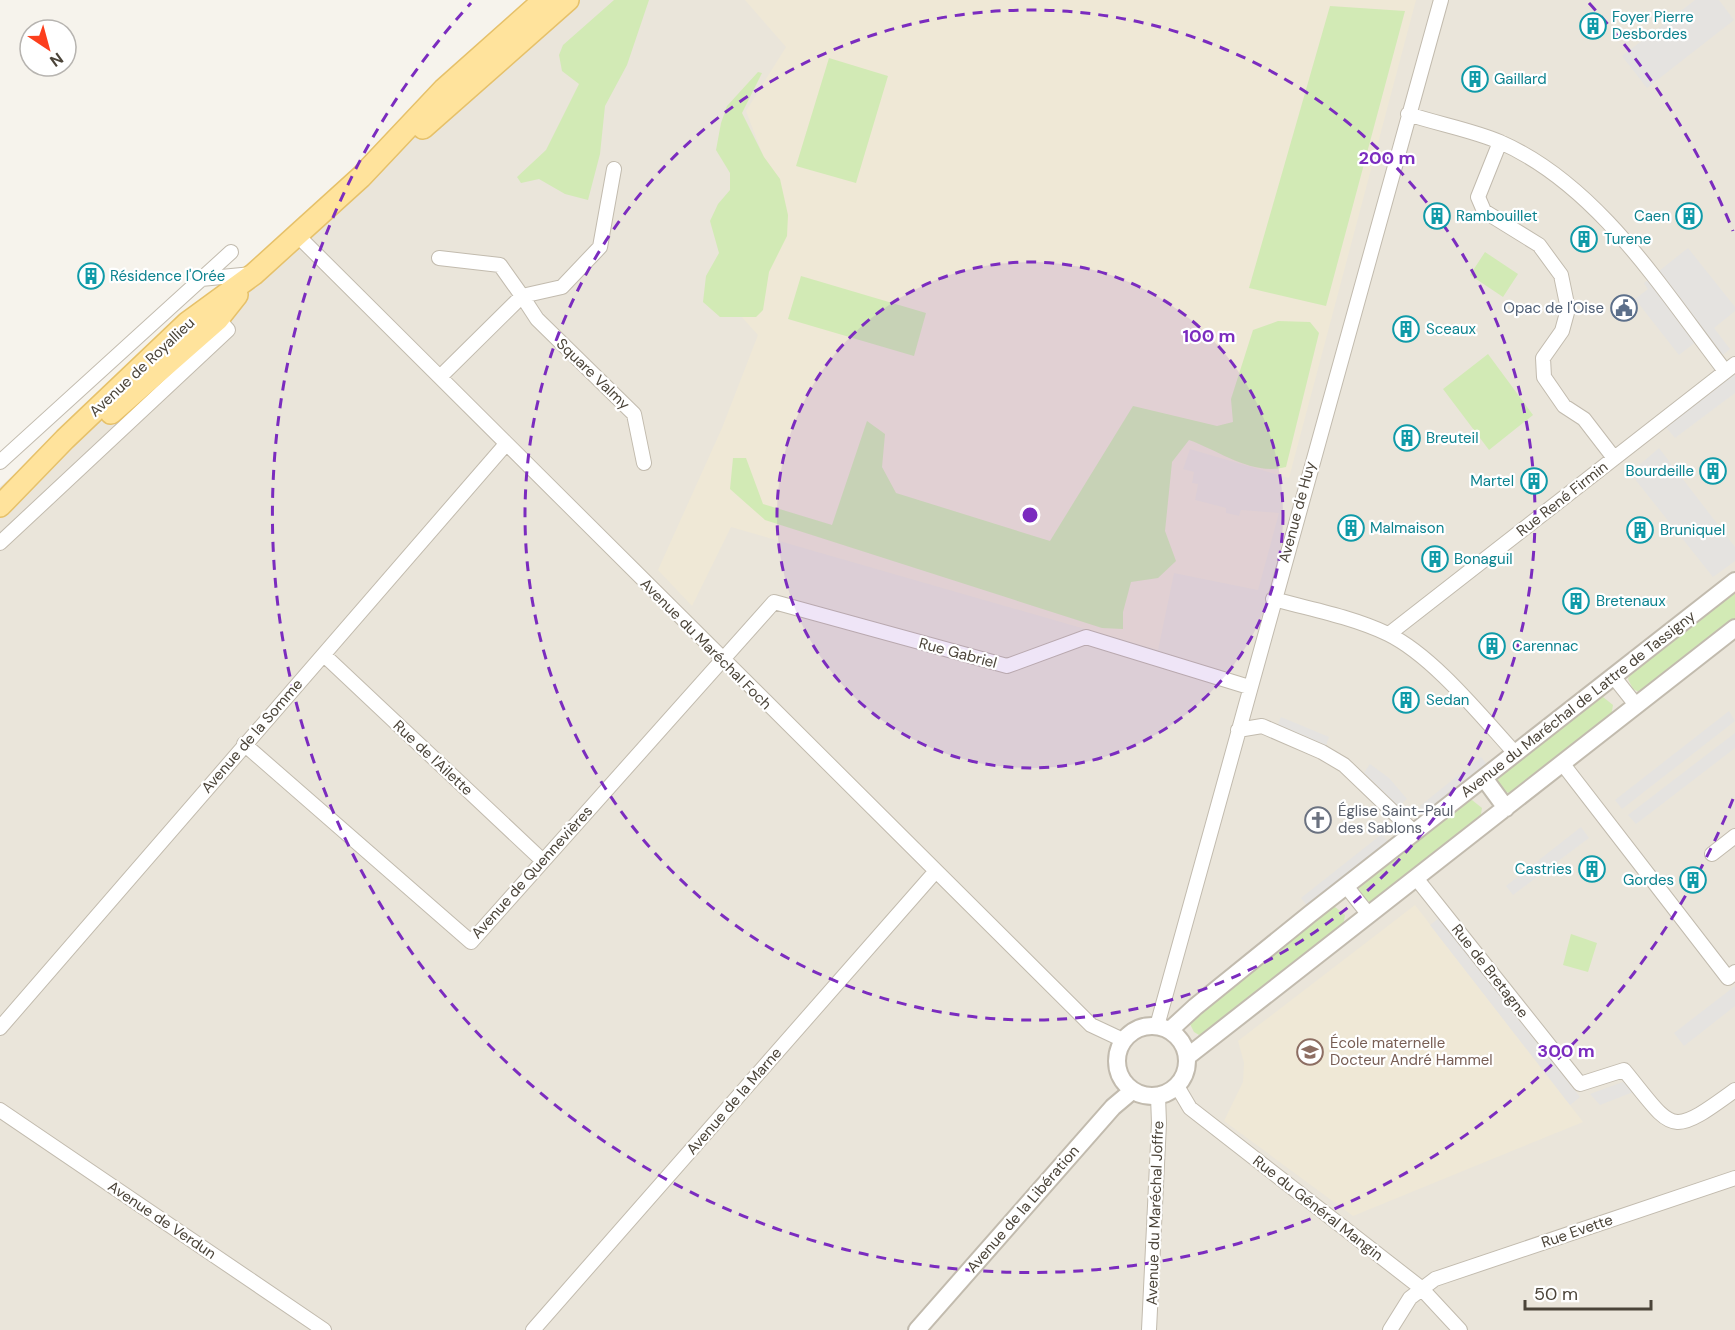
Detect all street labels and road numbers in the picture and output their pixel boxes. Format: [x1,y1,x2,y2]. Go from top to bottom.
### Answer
street label: Avenue de Royallieu [85,313,199,421]
street label: Square Valmy [552,334,635,415]
street label: Rue René Firmin [1512,457,1612,541]
street label: Avenue de Huy [1274,459,1320,565]
street label: Avenue du Maréchal Foch [636,574,776,714]
street label: Avenue du Maréchal de Lattre de Tassigny [1457,606,1700,802]
street label: Rue Gabriel [917,633,999,673]
street label: Avenue de la Somme [197,675,307,797]
street label: Rue de l'Ailette [389,716,477,800]
street label: Avenue de Quennevières [467,801,597,943]
street label: Rue de Bretagne [1447,920,1533,1022]
street label: Avenue de la Marne [682,1043,786,1159]
street label: Avenue du Maréchal Joffre [1142,1120,1168,1306]
street label: Avenue de la Libération [962,1141,1084,1277]
street label: Rue du Général Mangin [1249,1151,1387,1265]
street label: Avenue de Verdun [104,1176,220,1264]
street label: Rue Evette [1539,1209,1615,1253]

